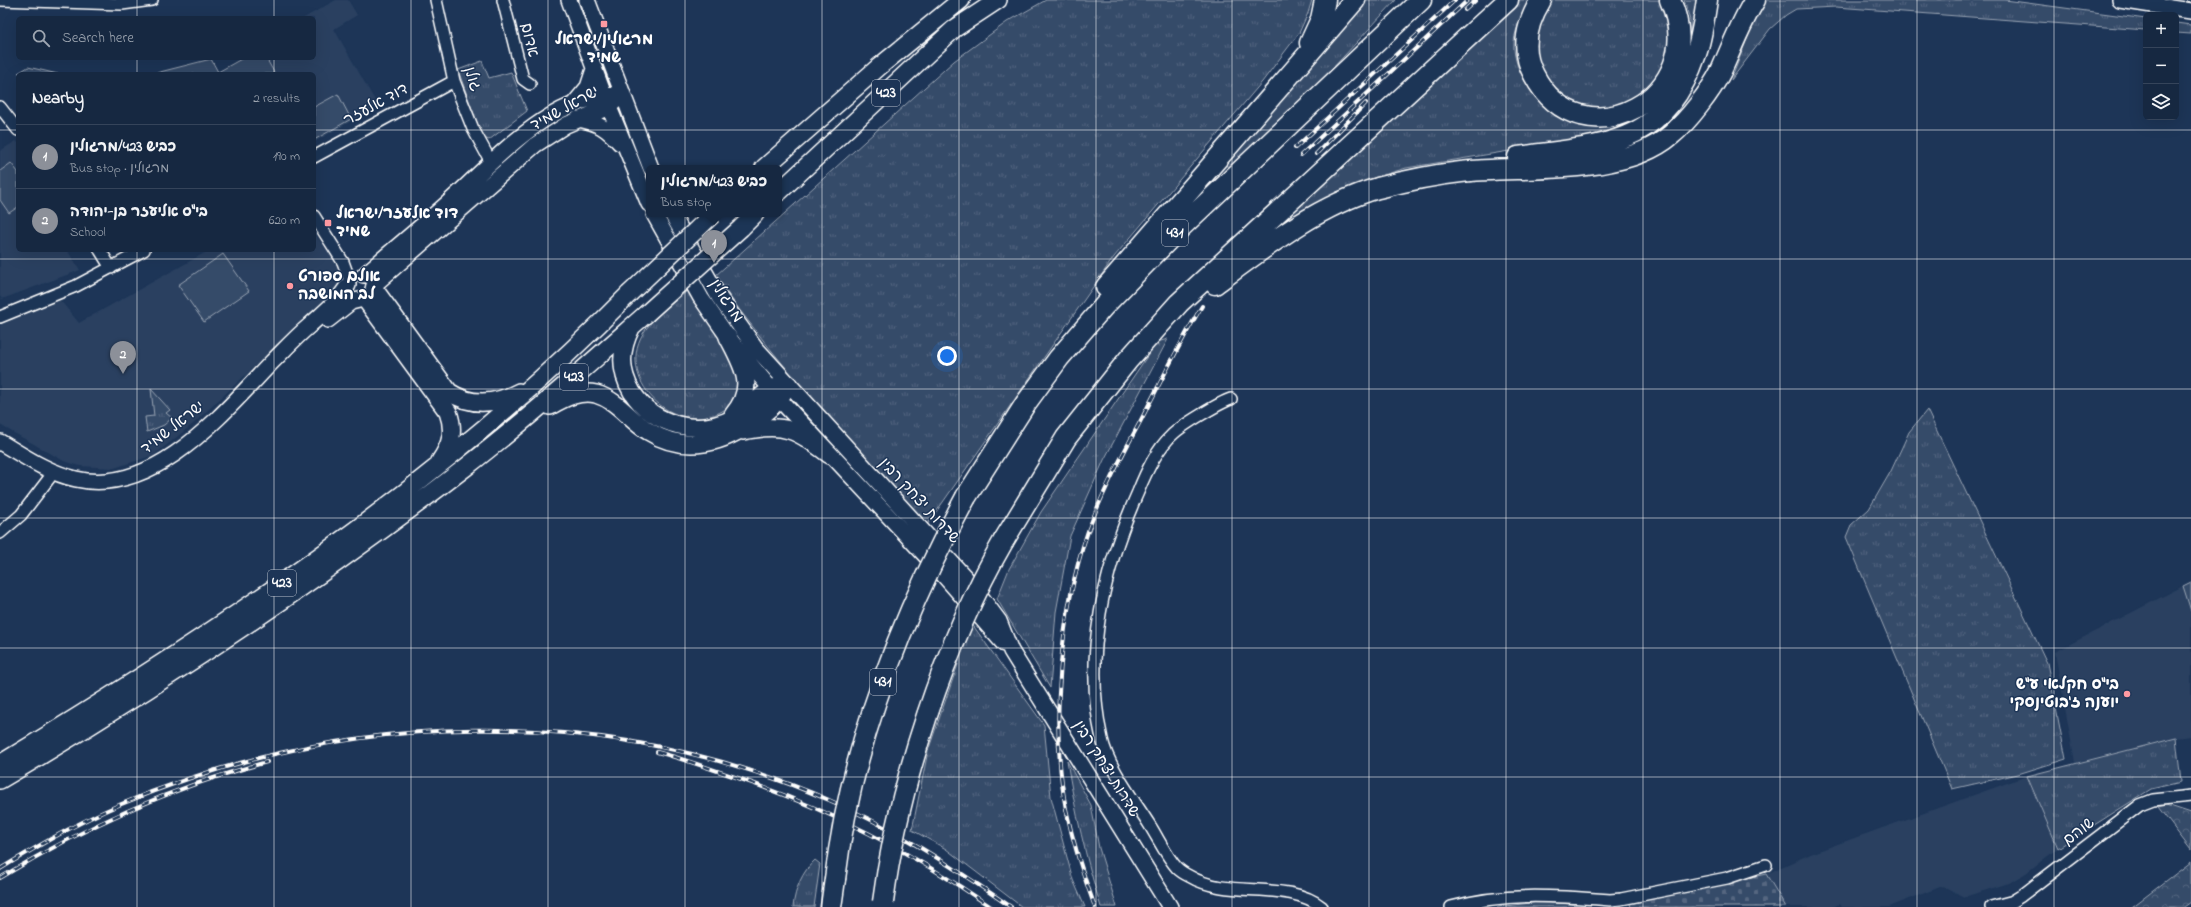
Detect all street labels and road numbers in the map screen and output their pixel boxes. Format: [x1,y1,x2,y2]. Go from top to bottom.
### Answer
street label: אדום [513,20,545,60]
street label: גולן [457,63,487,95]
street label: דוד אלעזר [339,77,413,133]
street label: ישראל שמיד [526,80,604,138]
road number: 423 [872,80,900,106]
road number: 431 [1162,220,1188,246]
street label: מרגולין [703,274,749,328]
road number: 423 [560,364,588,390]
street label: ישראל שמיד [136,395,210,461]
street label: שדרות יצחק רבין [873,452,966,550]
road number: 423 [268,570,296,596]
road number: 431 [870,669,896,695]
street label: שדרות יצחק רבין [1067,716,1146,822]
street label: שוהם [2058,812,2100,852]

